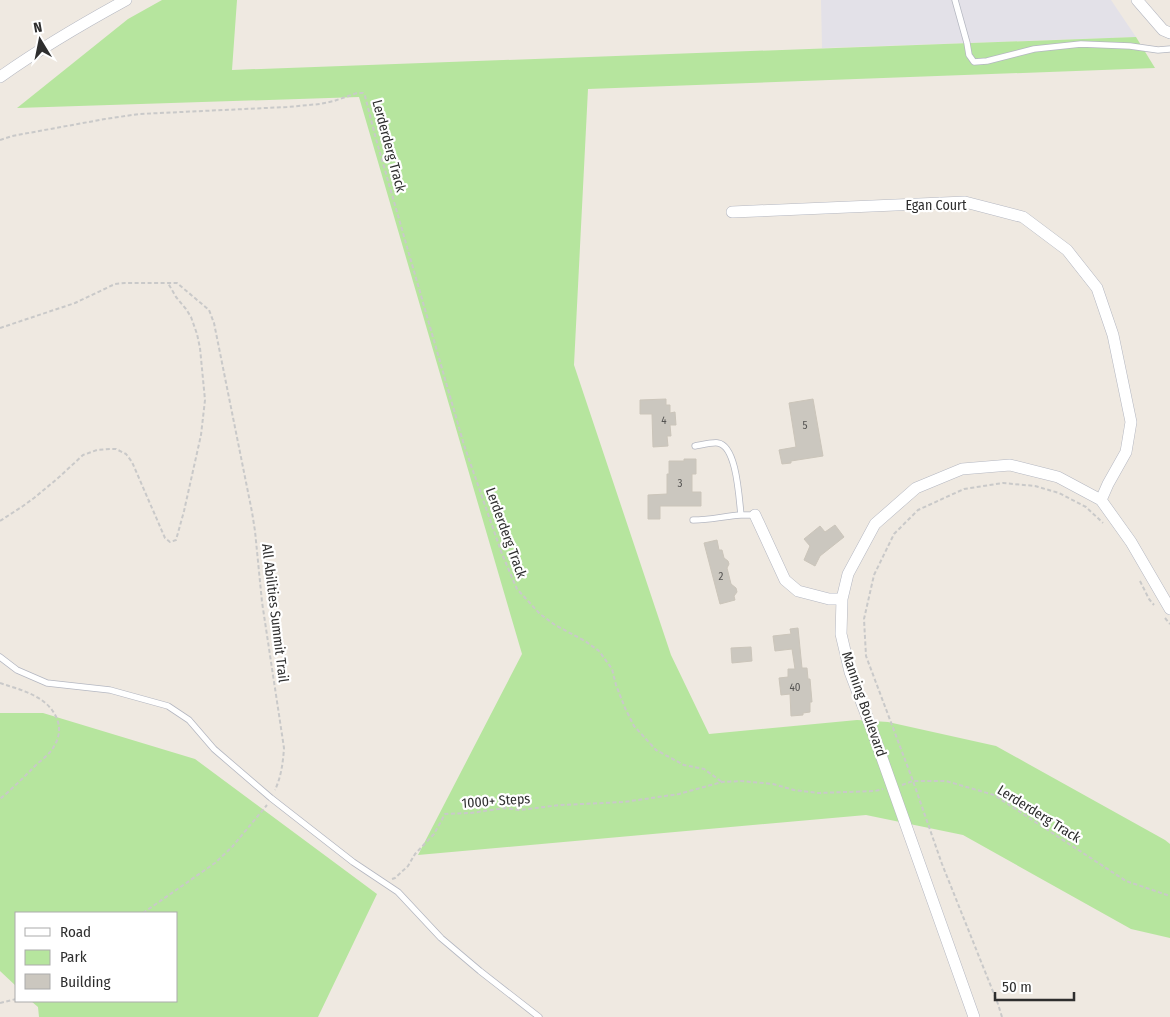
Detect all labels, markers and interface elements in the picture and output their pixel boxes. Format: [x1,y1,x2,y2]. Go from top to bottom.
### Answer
north arrow [15,15,65,65]
text: N [32,19,43,37]
street label: Lerderderg Track [368,98,410,195]
street label: Egan Court [905,197,967,214]
house number: 4 [661,414,667,427]
house number: 5 [802,419,808,432]
house number: 3 [678,477,683,490]
street label: Lerderderg Track [482,485,530,581]
street label: All Abilities Summit Trail [258,543,292,684]
house number: 2 [719,570,724,583]
street label: Manning Boulevard [838,649,890,759]
house number: 40 [789,681,801,694]
street label: Lerderderg Track [994,782,1084,847]
street label: 1000+ Steps [461,790,531,812]
legend [15,912,178,1002]
text: Road [60,923,91,941]
text: Park [60,948,87,966]
scale bar [995,970,1074,1002]
text: Building [60,973,111,991]
text: 50 m [1002,978,1032,996]

